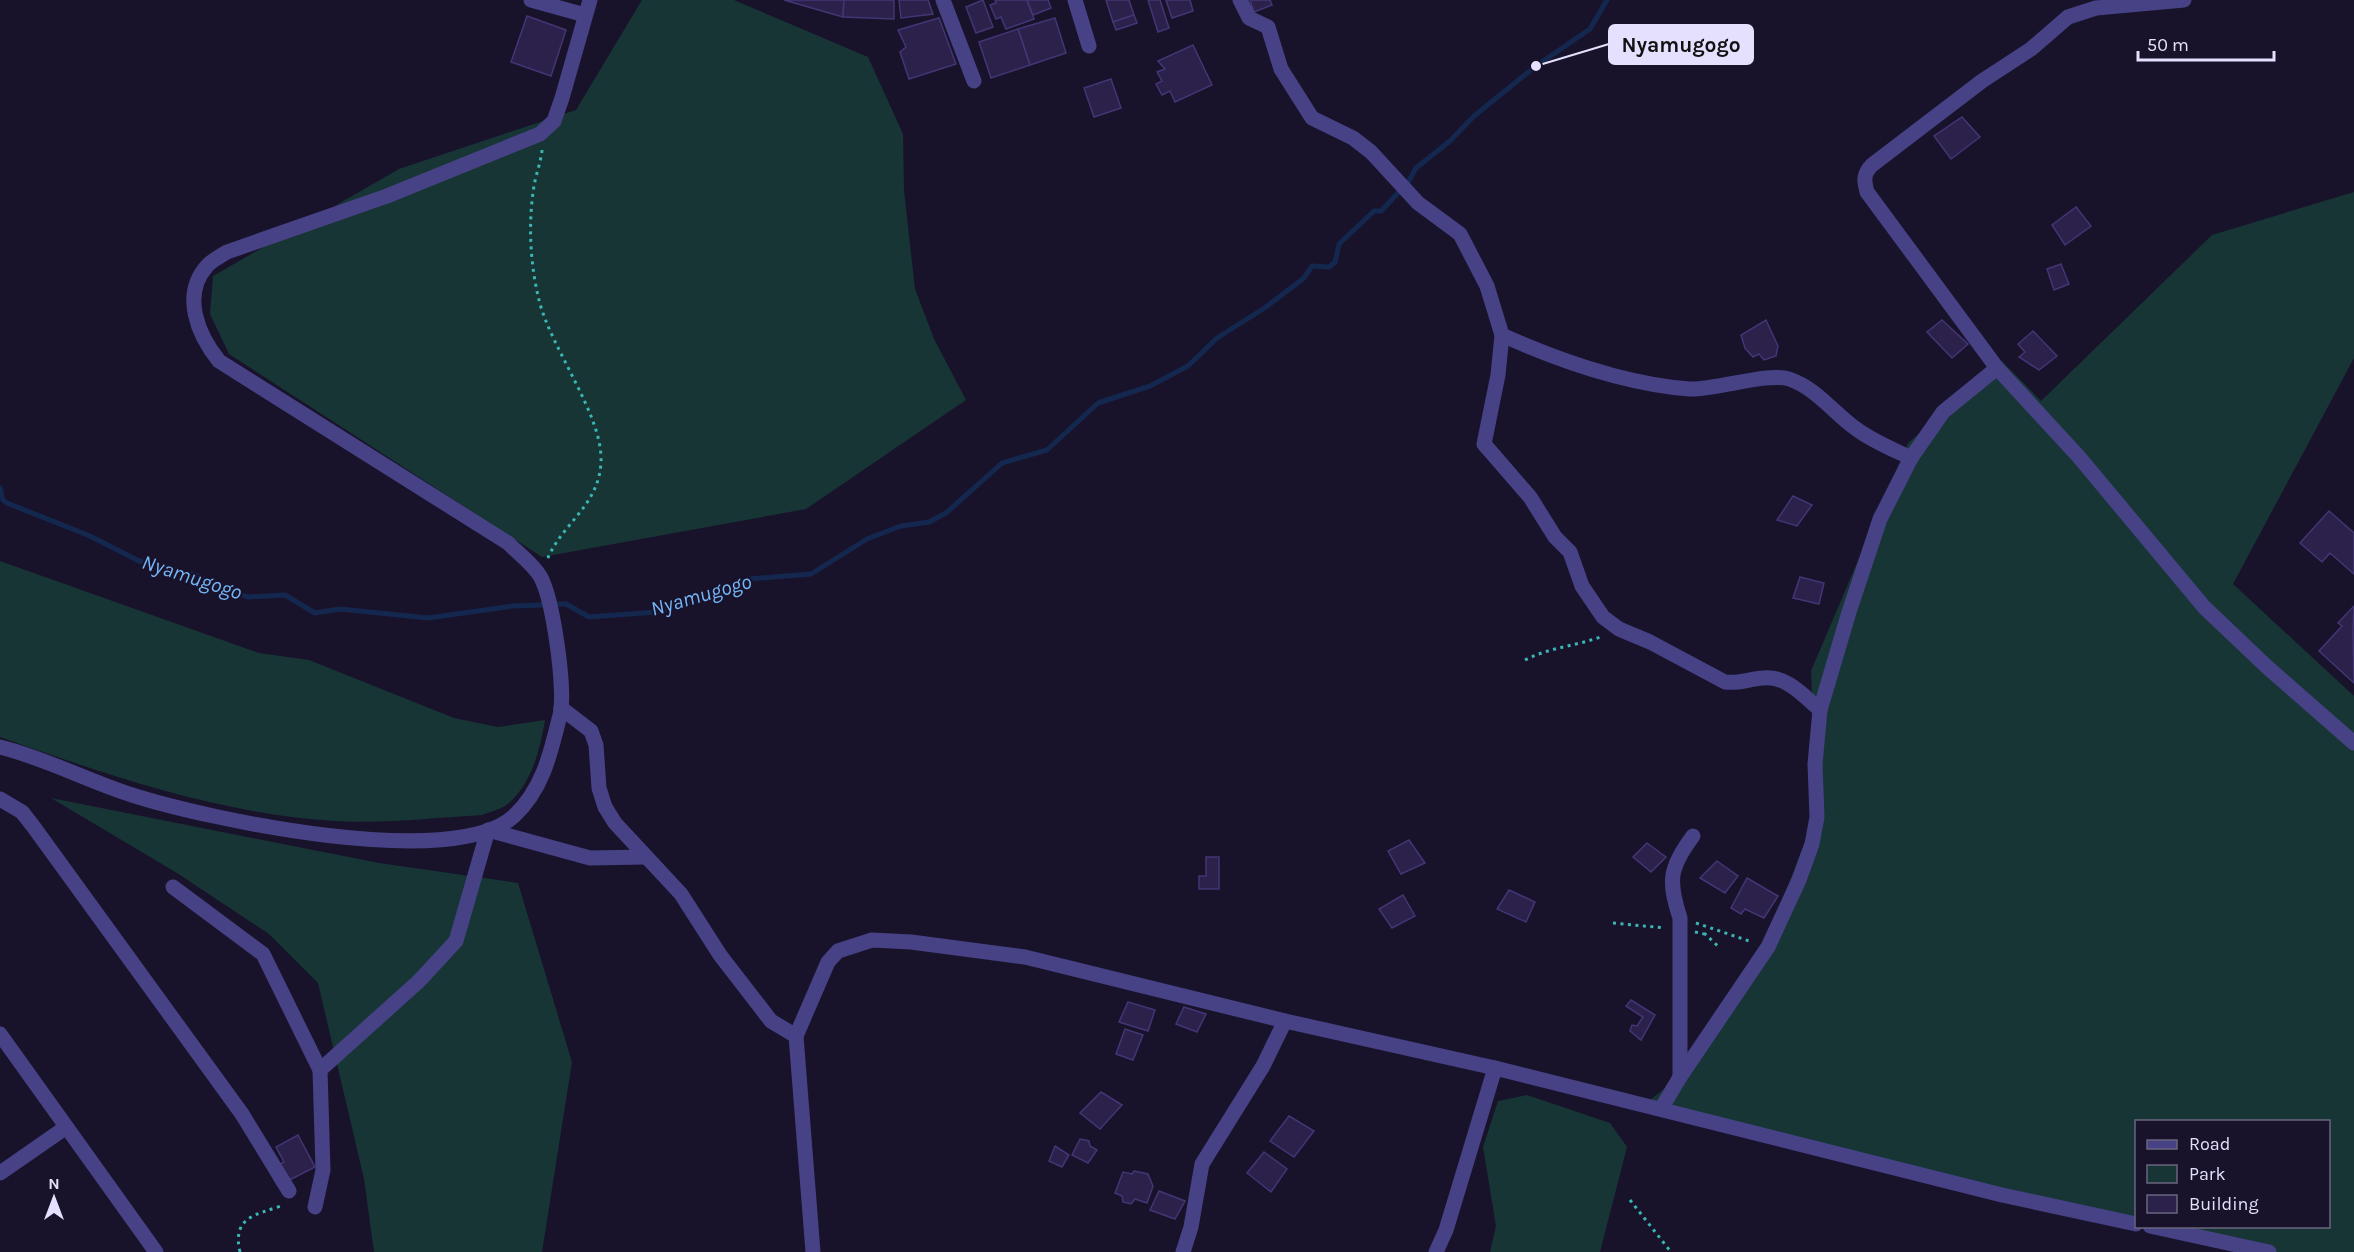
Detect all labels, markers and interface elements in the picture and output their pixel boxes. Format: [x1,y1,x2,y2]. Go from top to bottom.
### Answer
scale bar [2138,24,2274,62]
callout: Nyamugogo [1609,25,1753,64]
text: Nyamugogo [1621,33,1741,57]
text: 50 m [2147,34,2189,56]
water label: Nyamugogo [139,550,246,605]
water label: Nyamugogo [648,569,755,621]
legend [2135,1120,2330,1228]
text: Road [2189,1133,2230,1155]
text: Park [2189,1163,2226,1185]
north arrow [24,1168,84,1228]
text: N [48,1174,60,1193]
text: Building [2189,1193,2259,1215]

